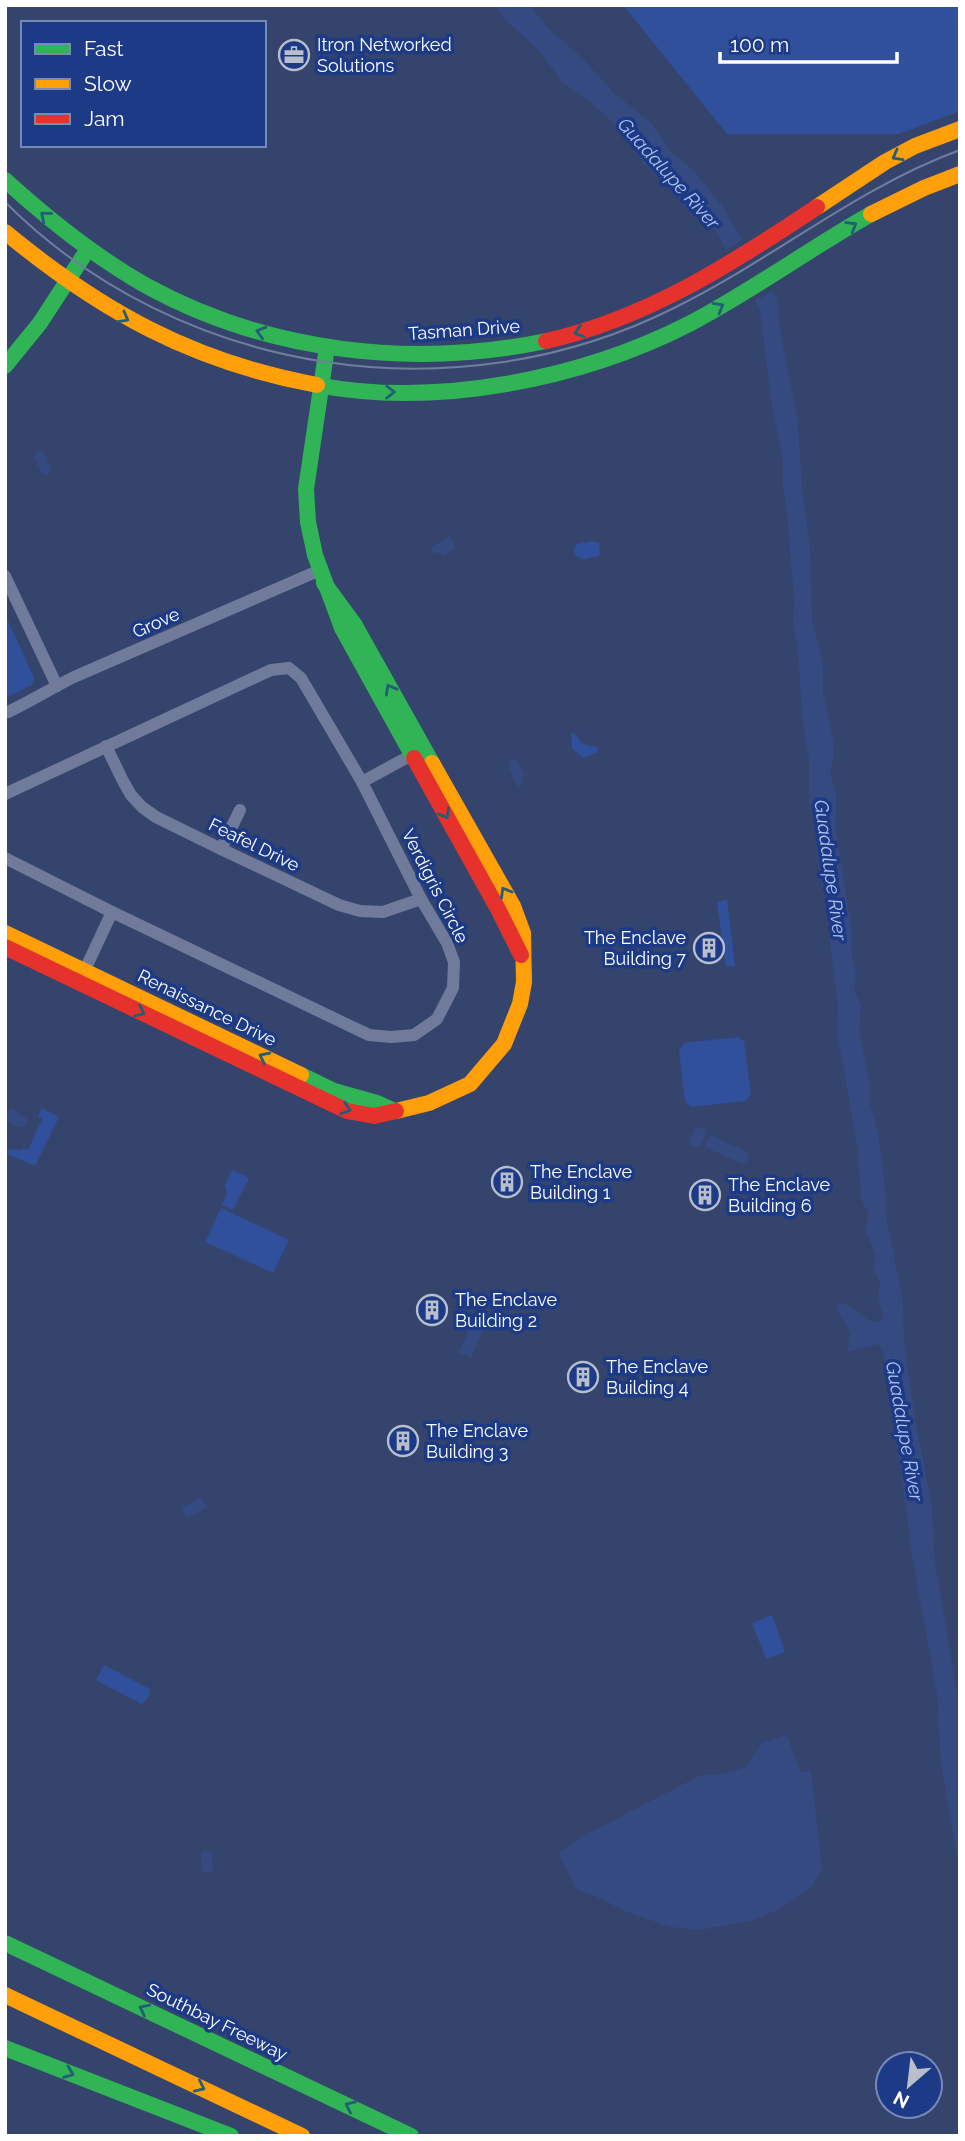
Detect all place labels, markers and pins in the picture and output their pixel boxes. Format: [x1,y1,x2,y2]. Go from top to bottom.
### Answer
place label: Itron Networked Solutions [317,34,452,76]
office icon: Itron Networked Solutions [277,38,311,72]
place label: The Enclave Building 7 [584,927,686,969]
building icon: The Enclave Building 7 [692,931,726,965]
place label: The Enclave Building 1 [530,1161,633,1203]
building icon: The Enclave Building 1 [490,1165,524,1199]
place label: The Enclave Building 6 [728,1174,831,1216]
building icon: The Enclave Building 6 [688,1178,722,1212]
place label: The Enclave Building 2 [455,1289,558,1331]
building icon: The Enclave Building 2 [415,1293,449,1327]
place label: The Enclave Building 4 [606,1356,709,1398]
building icon: The Enclave Building 4 [566,1360,600,1394]
place label: The Enclave Building 3 [426,1420,529,1462]
building icon: The Enclave Building 3 [386,1424,420,1458]

